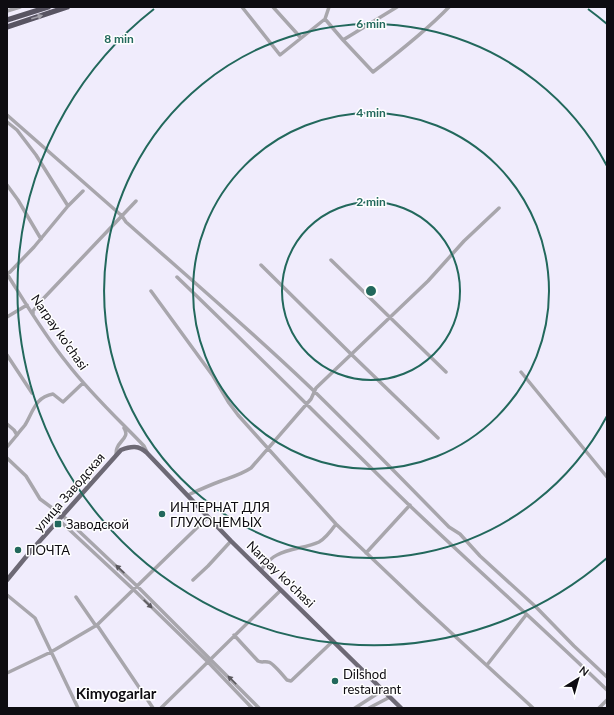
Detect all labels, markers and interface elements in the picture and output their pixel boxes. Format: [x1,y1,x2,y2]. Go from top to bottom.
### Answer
one-way arrow [31,14,43,20]
text: 6 min [356,16,386,31]
text: 8 min [104,31,134,46]
text: 4 min [356,105,386,120]
text: 2 min [356,194,386,209]
centre of rings [364,284,378,298]
street label: Narpay ko'chasi [28,291,92,373]
street label: улица Заводская [30,449,108,535]
place label: ИНТЕРНАТ ДЛЯ ГЛУХОНЕМЫХ [170,499,270,530]
marker: ИНТЕРНАТ ДЛЯ ГЛУХОНЕМЫХ [157,509,167,519]
place label: Заводской [66,516,129,532]
marker: Заводской [53,519,63,529]
street label: Narpay ko'chasi [244,537,318,611]
place label: ПОЧТА [26,542,70,558]
marker: ПОЧТА [13,545,23,555]
one-way arrow [115,565,124,574]
one-way arrow [143,599,153,609]
north arrow [558,659,598,699]
text: N [577,663,592,678]
place label: Dilshod restaurant [343,666,402,697]
one-way arrow [227,675,237,685]
marker: Dilshod restaurant [330,676,340,686]
district label: Kimyogarlar [76,684,157,702]

